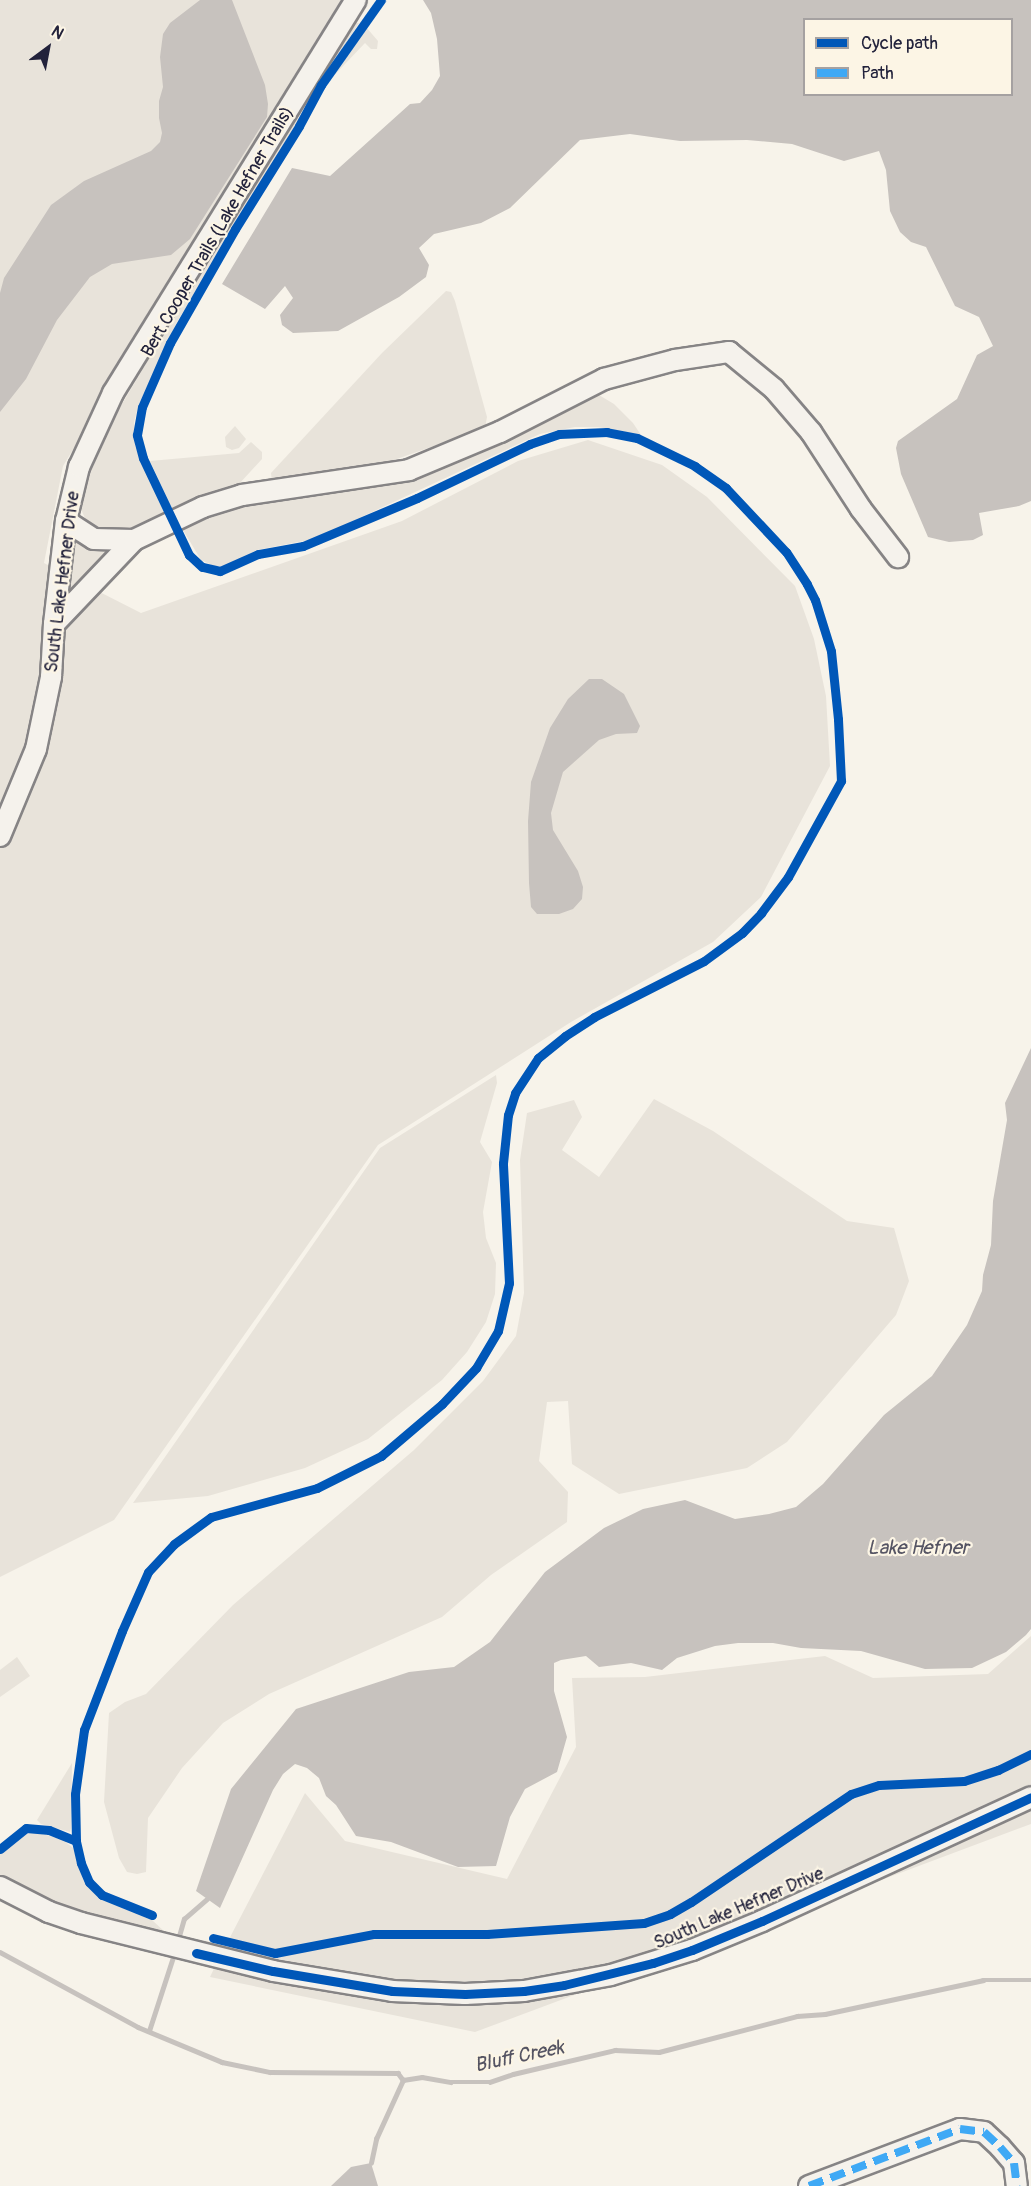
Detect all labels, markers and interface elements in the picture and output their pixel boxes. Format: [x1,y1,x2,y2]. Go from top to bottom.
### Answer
north arrow [18,18,78,78]
legend [803,18,1013,96]
text: N [48,21,67,44]
text: Cycle path [861,32,938,55]
text: Path [861,62,894,85]
street label: Bert Cooper Trails (Lake Hefner Trails) [137,103,299,361]
street label: South Lake Hefner Drive [41,490,85,674]
water label: Lake Hefner [867,1535,969,1559]
street label: South Lake Hefner Drive [651,1863,827,1955]
water label: Bluff Creek [472,2035,566,2077]

